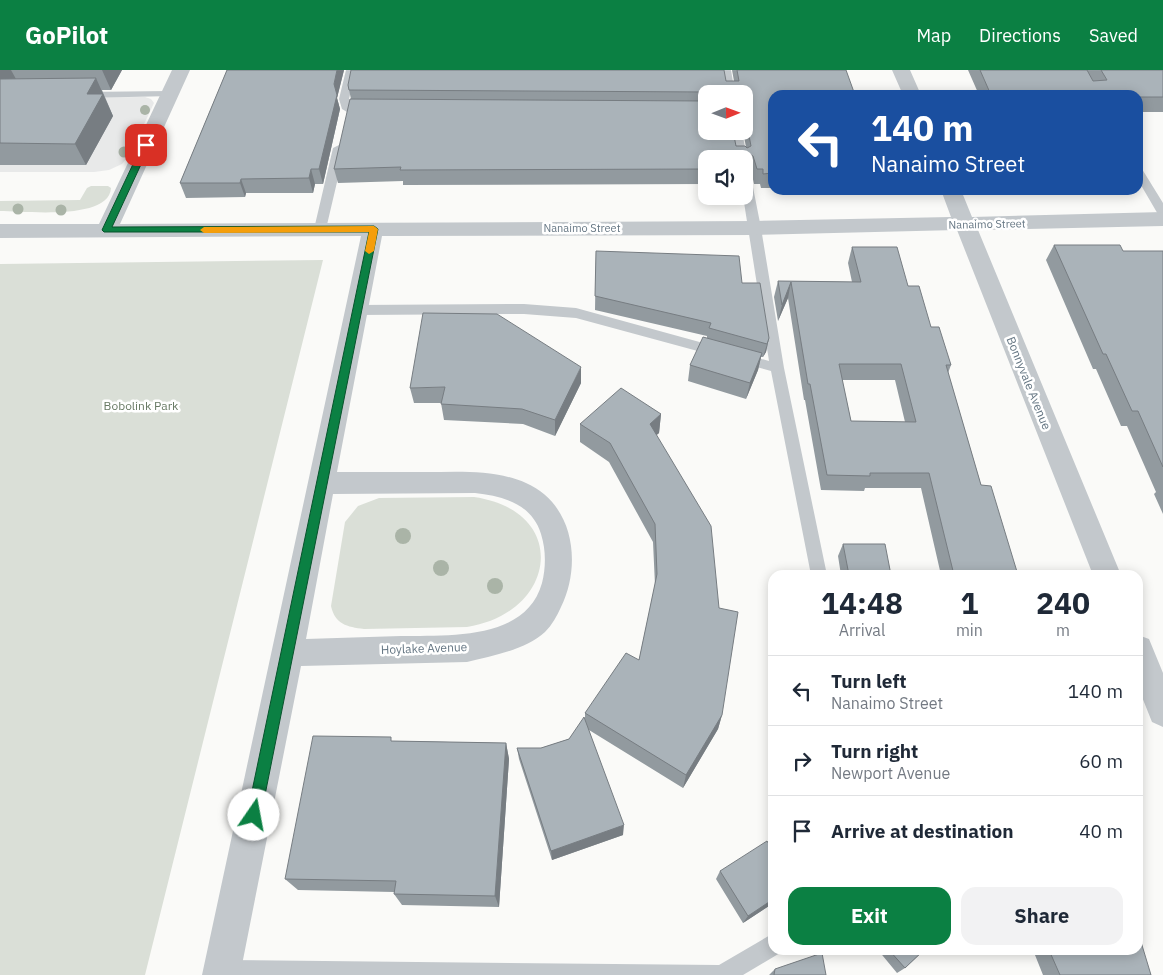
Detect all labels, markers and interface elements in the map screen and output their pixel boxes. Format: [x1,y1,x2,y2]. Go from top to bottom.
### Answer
text: GoPilot [25,19,108,51]
text: Map [916,24,951,47]
text: Directions [979,24,1061,47]
text: Saved [1089,24,1138,47]
north arrow [698,85,752,140]
map controls [698,85,753,205]
text: 140 m [871,105,974,151]
icon: left [788,110,853,175]
pin [125,124,167,166]
icon: arrive [132,131,160,159]
text: Nanaimo Street [871,149,1025,178]
button: sound [698,150,753,205]
street label: Nanaimo Street [948,216,1026,232]
street label: Nanaimo Street [543,221,621,235]
street label: Bonnyvale Avenue [1003,334,1055,432]
park label: Bobolink Park [104,398,179,413]
text: 14:48 [821,583,903,622]
text: 1 [960,583,978,622]
text: 240 [1036,583,1090,622]
text: Arrival [839,620,885,640]
text: min [956,620,983,640]
text: m [1056,620,1070,640]
street label: Hoylake Avenue [381,639,468,657]
text: Turn left [831,669,907,693]
icon: left [788,677,816,705]
text: 140 m [1068,679,1123,703]
text: Nanaimo Street [831,693,943,713]
text: Turn right [831,739,918,763]
icon: right [788,747,816,775]
text: 60 m [1079,749,1123,773]
text: Newport Avenue [831,763,950,783]
position arrow [227,788,279,840]
icon: arrive [788,817,816,845]
text: Arrive at destination [831,819,1014,843]
text: 40 m [1079,819,1123,843]
button: Exit [788,887,951,945]
button: Share [961,887,1123,945]

